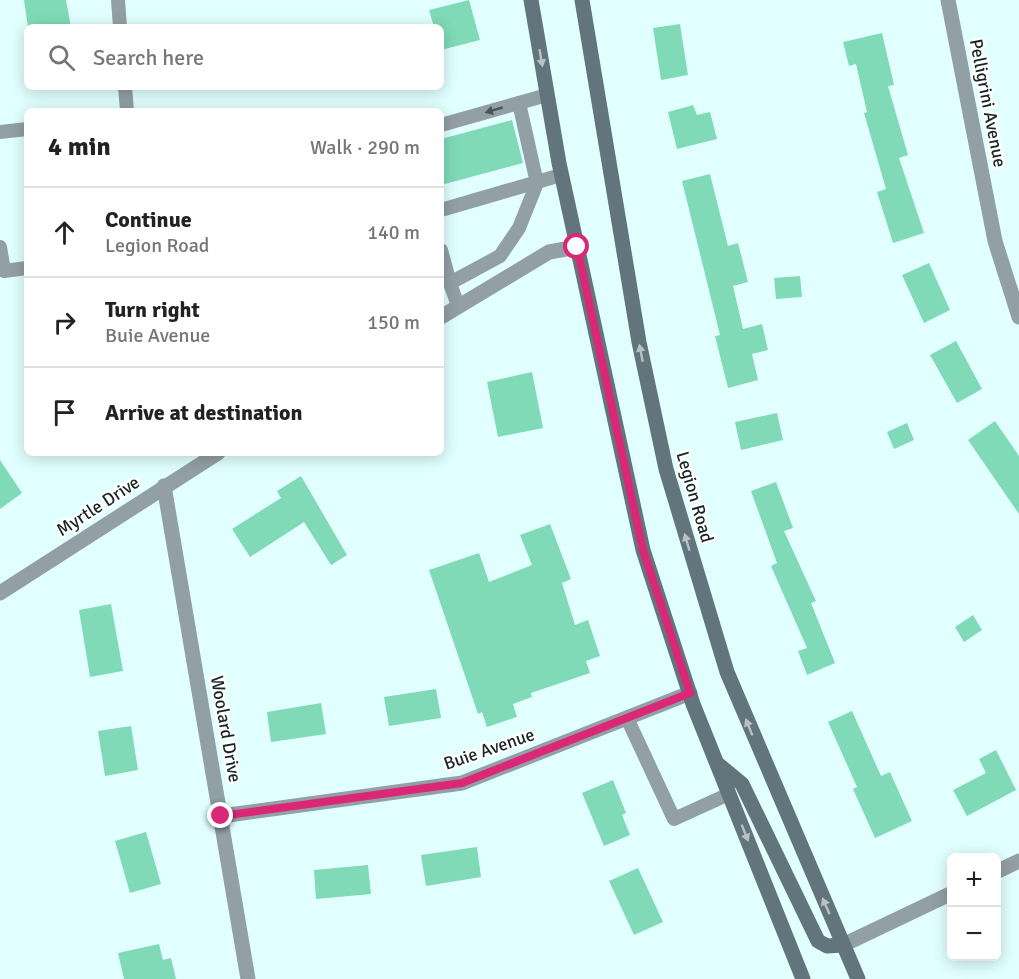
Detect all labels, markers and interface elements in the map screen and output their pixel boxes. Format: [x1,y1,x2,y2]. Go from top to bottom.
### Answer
search box [24,24,444,90]
street label: Pelligrini Avenue [965,37,1011,169]
icon: search [45,41,78,74]
text: Search here [93,44,204,71]
one-way arrow [536,48,545,67]
one-way arrow [485,106,503,115]
text: 4 min [48,131,111,163]
text: Walk · 290 m [310,135,420,160]
text: Continue [105,206,192,233]
icon: ahead [48,216,81,249]
text: 140 m [367,220,420,245]
text: Legion Road [105,233,209,258]
route start [563,233,589,259]
text: Turn right [105,296,200,323]
icon: right [48,306,81,339]
text: 150 m [367,310,420,335]
text: Buie Avenue [105,323,210,348]
one-way arrow [636,343,645,362]
icon: arrive [48,396,81,429]
text: Arrive at destination [105,399,302,426]
street label: Legion Road [671,449,719,545]
street label: Myrtle Drive [52,471,144,541]
one-way arrow [682,533,691,551]
street label: Woolard Drive [206,674,246,784]
one-way arrow [744,718,753,736]
street label: Buie Avenue [441,723,537,775]
route end [207,802,233,828]
one-way arrow [740,824,750,842]
map controls [947,853,1001,961]
button: + [947,853,1001,907]
one-way arrow [821,897,830,915]
button: − [947,907,1001,961]

